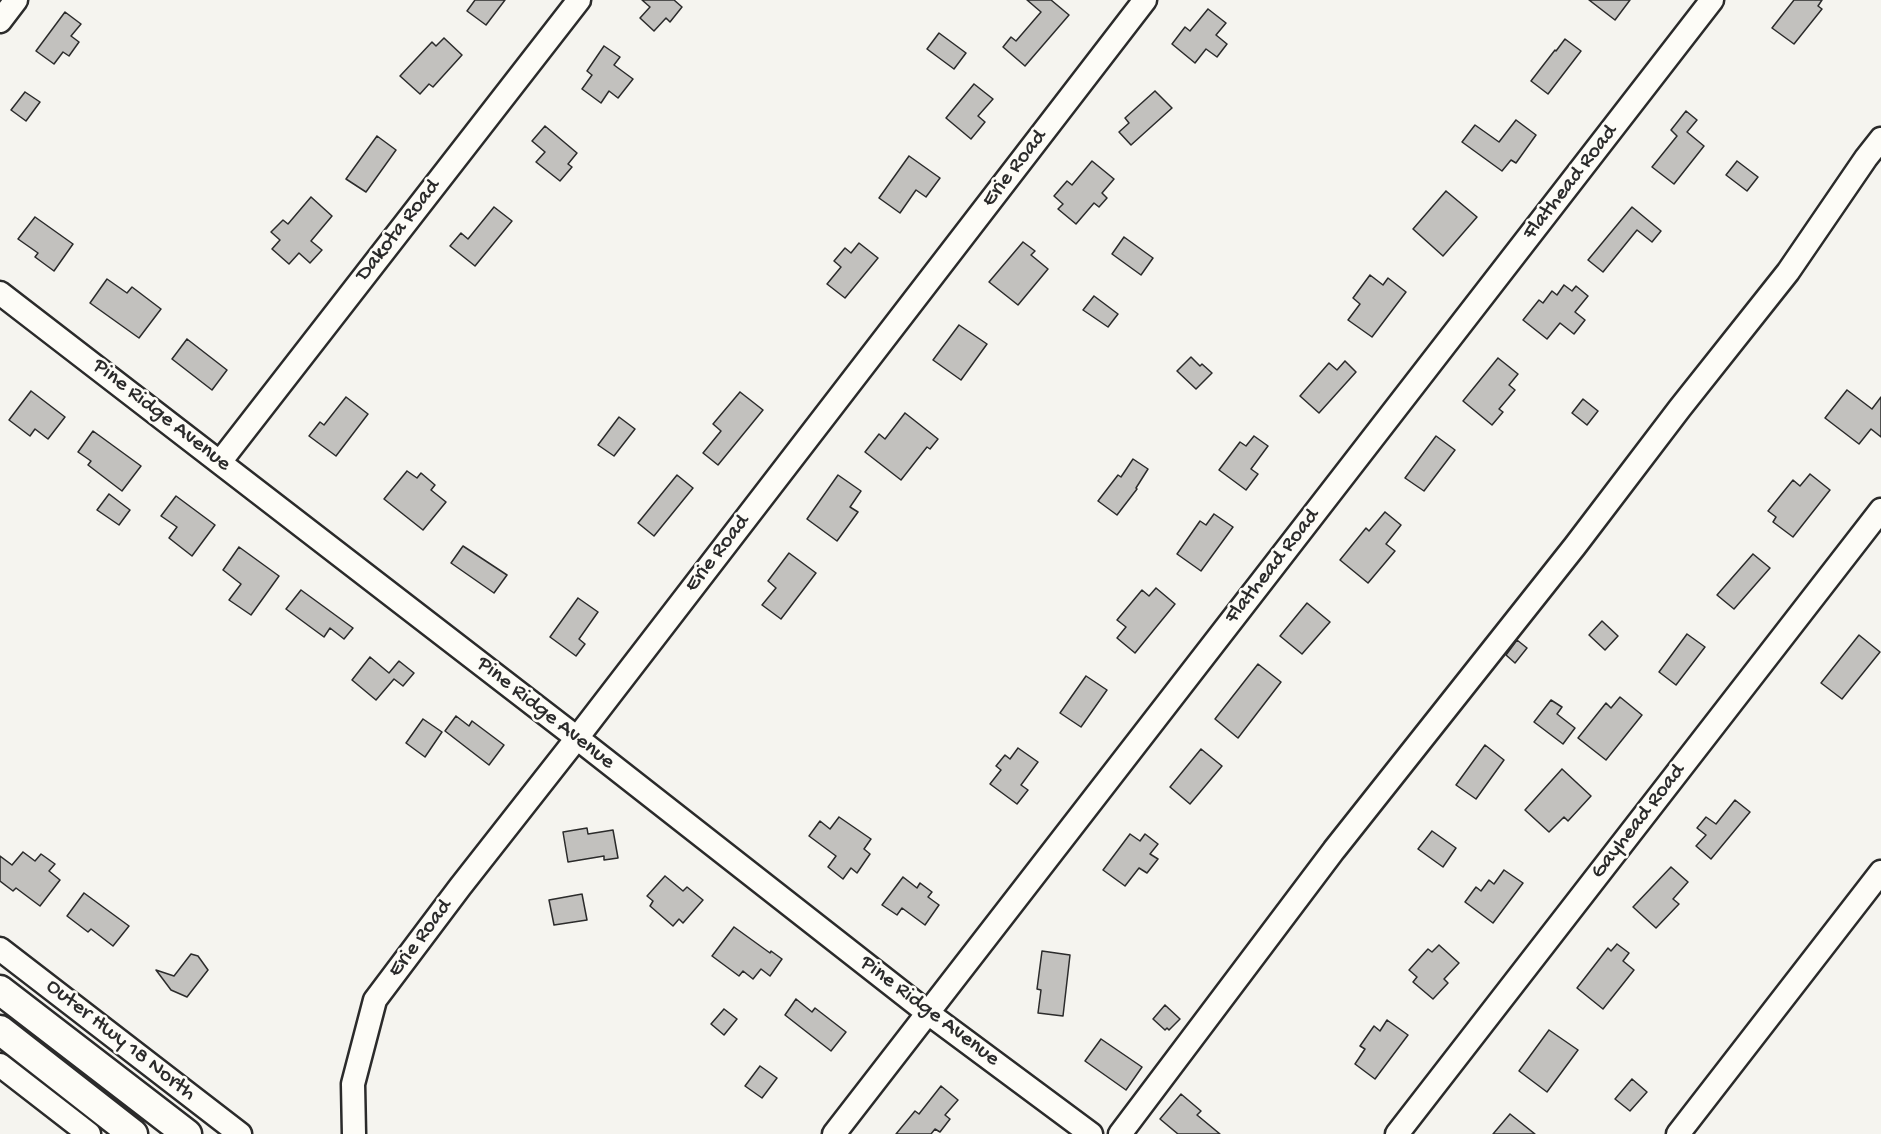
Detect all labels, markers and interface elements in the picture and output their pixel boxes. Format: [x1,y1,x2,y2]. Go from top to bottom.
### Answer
street label: Flathead Road [1518,120,1624,246]
street label: Erie Road [977,125,1053,213]
street label: Dakota Road [351,175,447,287]
street label: Pine Ridge Avenue [87,354,235,478]
street label: Flathead Road [1220,504,1326,630]
street label: Erie Road [680,510,756,598]
street label: Pine Ridge Avenue [471,652,619,776]
street label: Gayhead Road [1586,759,1692,885]
street label: Erie Road [383,895,459,983]
street label: Pine Ridge Avenue [854,951,1004,1073]
street label: Outer Hwy 18 North [40,974,200,1108]

